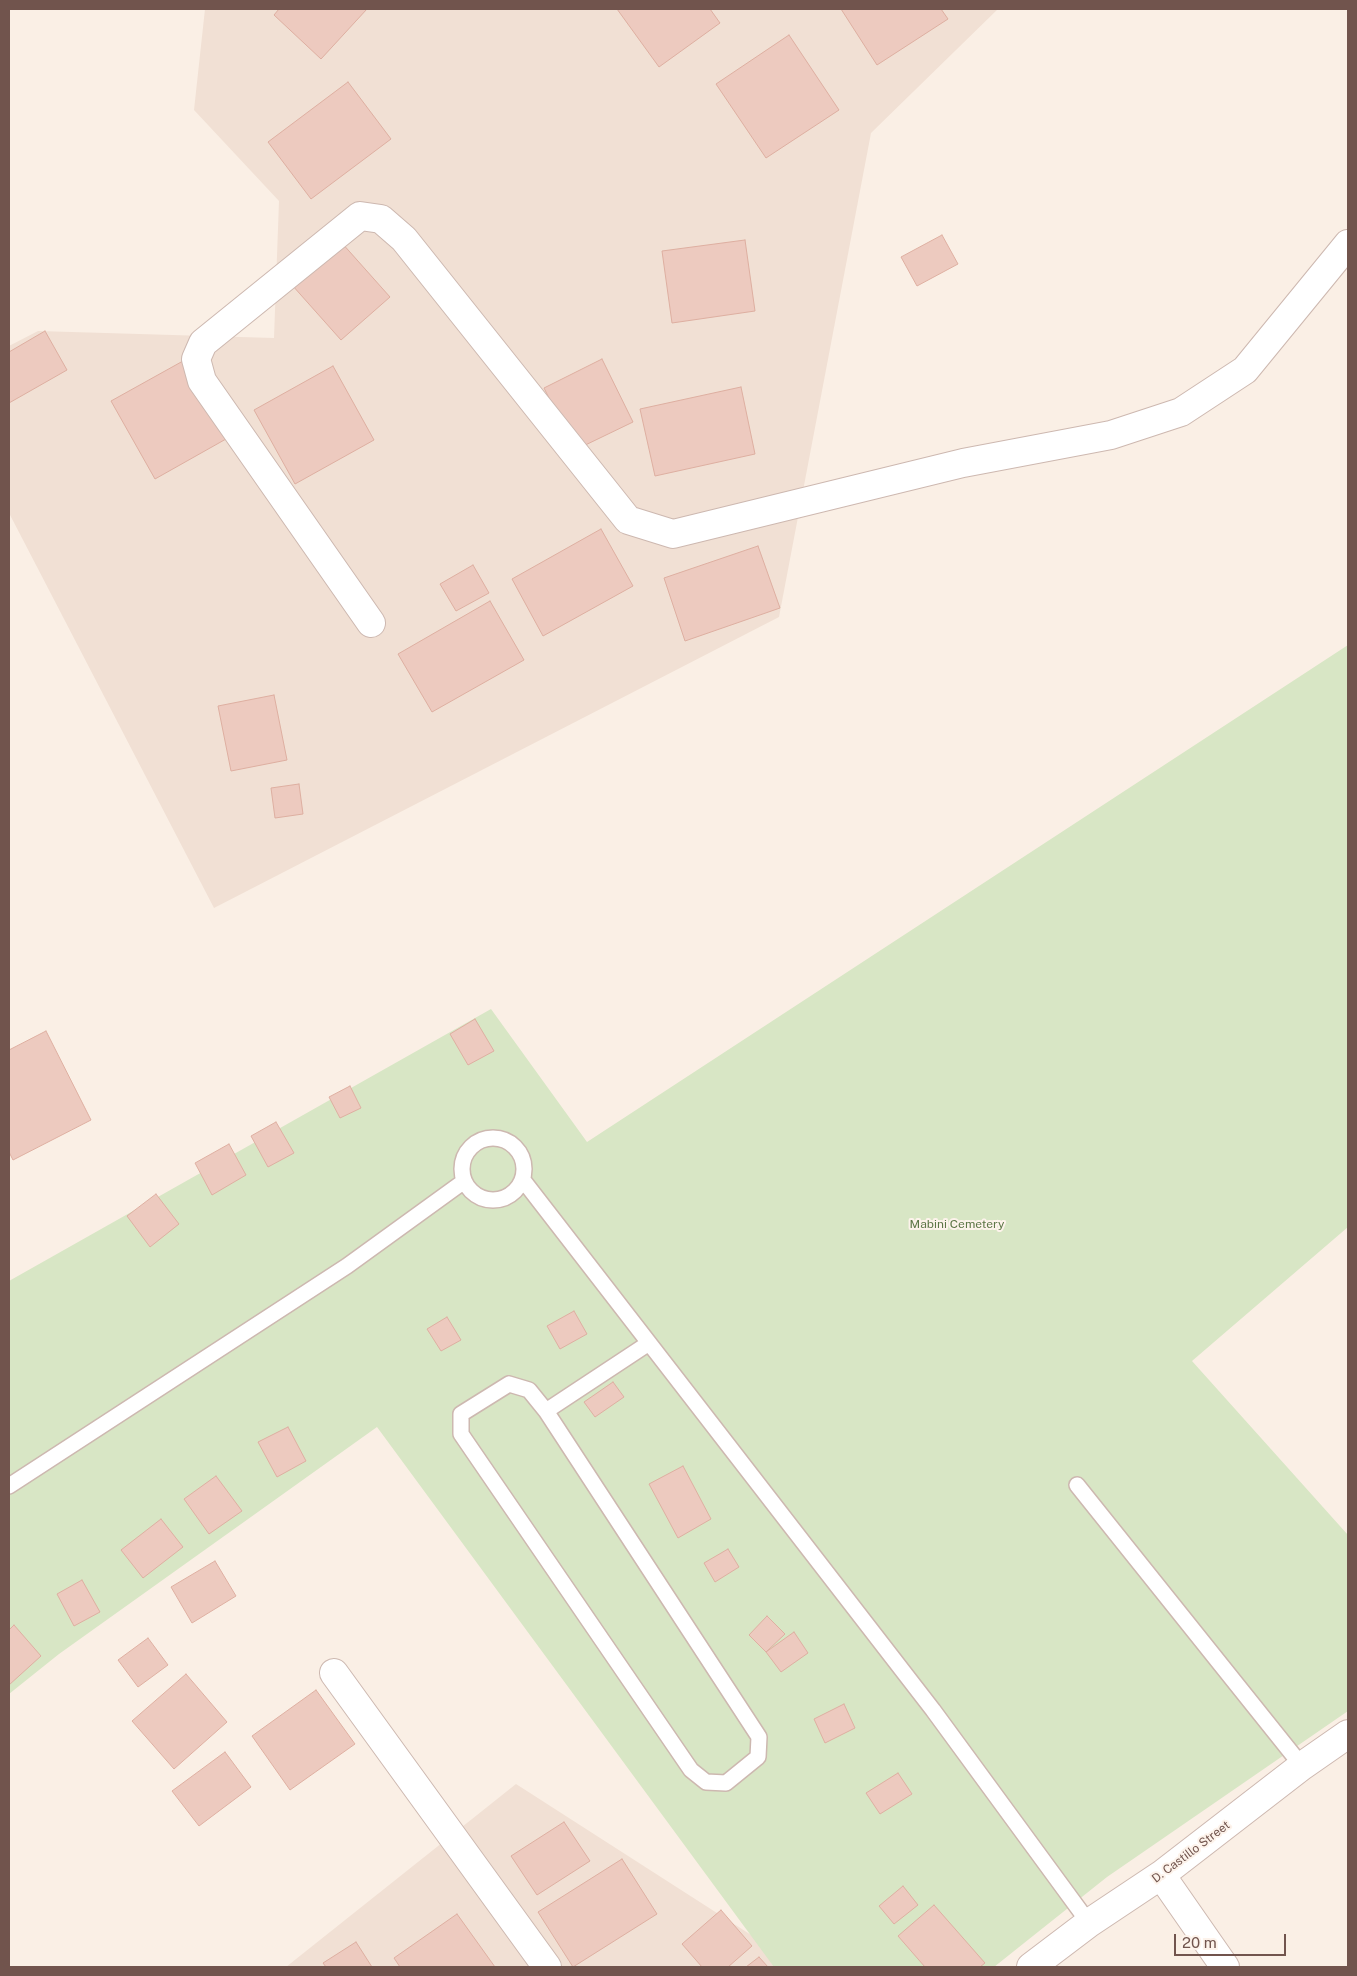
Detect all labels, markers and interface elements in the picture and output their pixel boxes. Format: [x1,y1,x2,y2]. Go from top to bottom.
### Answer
park label: Mabini Cemetery [910,1217,1004,1231]
street label: D. Castillo Street [1149,1818,1233,1886]
scale bar [1177,1924,1290,1956]
text: 20 m [1182,1934,1217,1951]

